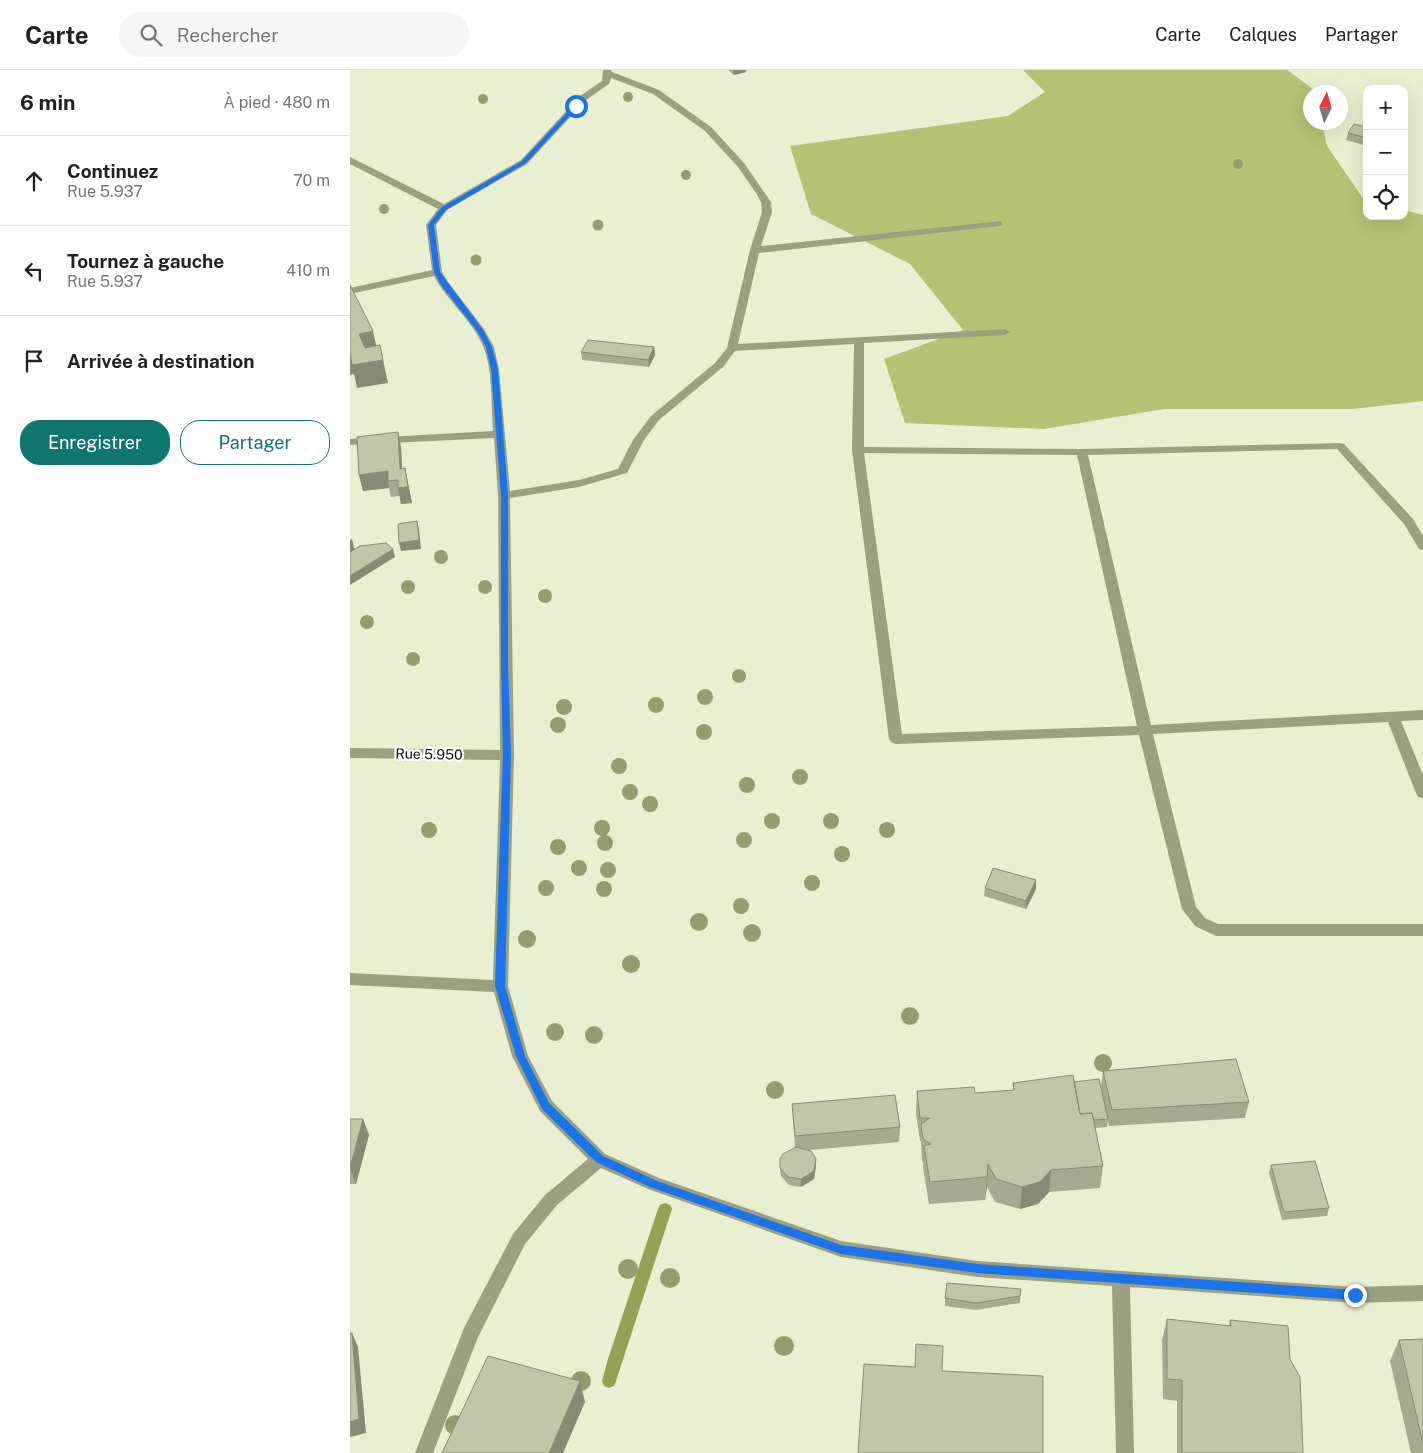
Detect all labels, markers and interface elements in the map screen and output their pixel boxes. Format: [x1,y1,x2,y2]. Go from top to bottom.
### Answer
search box [119,12,469,57]
text: Carte [25,21,89,49]
icon: search [137,21,165,49]
text: Rechercher [177,24,279,46]
text: Carte [1155,24,1201,45]
text: Calques [1229,24,1297,45]
text: Partager [1325,24,1398,45]
north arrow [1303,85,1348,130]
map controls [1363,85,1408,220]
button: + [1363,85,1408,130]
text: 6 min [20,90,76,115]
text: À pied · 480 m [223,93,330,112]
route start [565,95,588,118]
button: − [1363,130,1408,175]
text: Continuez [67,160,158,182]
icon: ahead [20,167,48,195]
text: 70 m [293,171,330,190]
button: locate [1363,175,1408,220]
text: Rue 5.937 [67,182,143,201]
text: Tournez à gauche [67,250,224,272]
icon: left [20,257,48,285]
text: 410 m [286,261,330,280]
text: Rue 5.937 [67,272,143,291]
icon: arrive [20,347,48,375]
text: Arrivée à destination [67,350,255,372]
button: Enregistrer [20,420,170,465]
button: Partager [180,420,330,465]
street label: Rue 5.950 [395,745,463,763]
route end [1344,1284,1367,1307]

